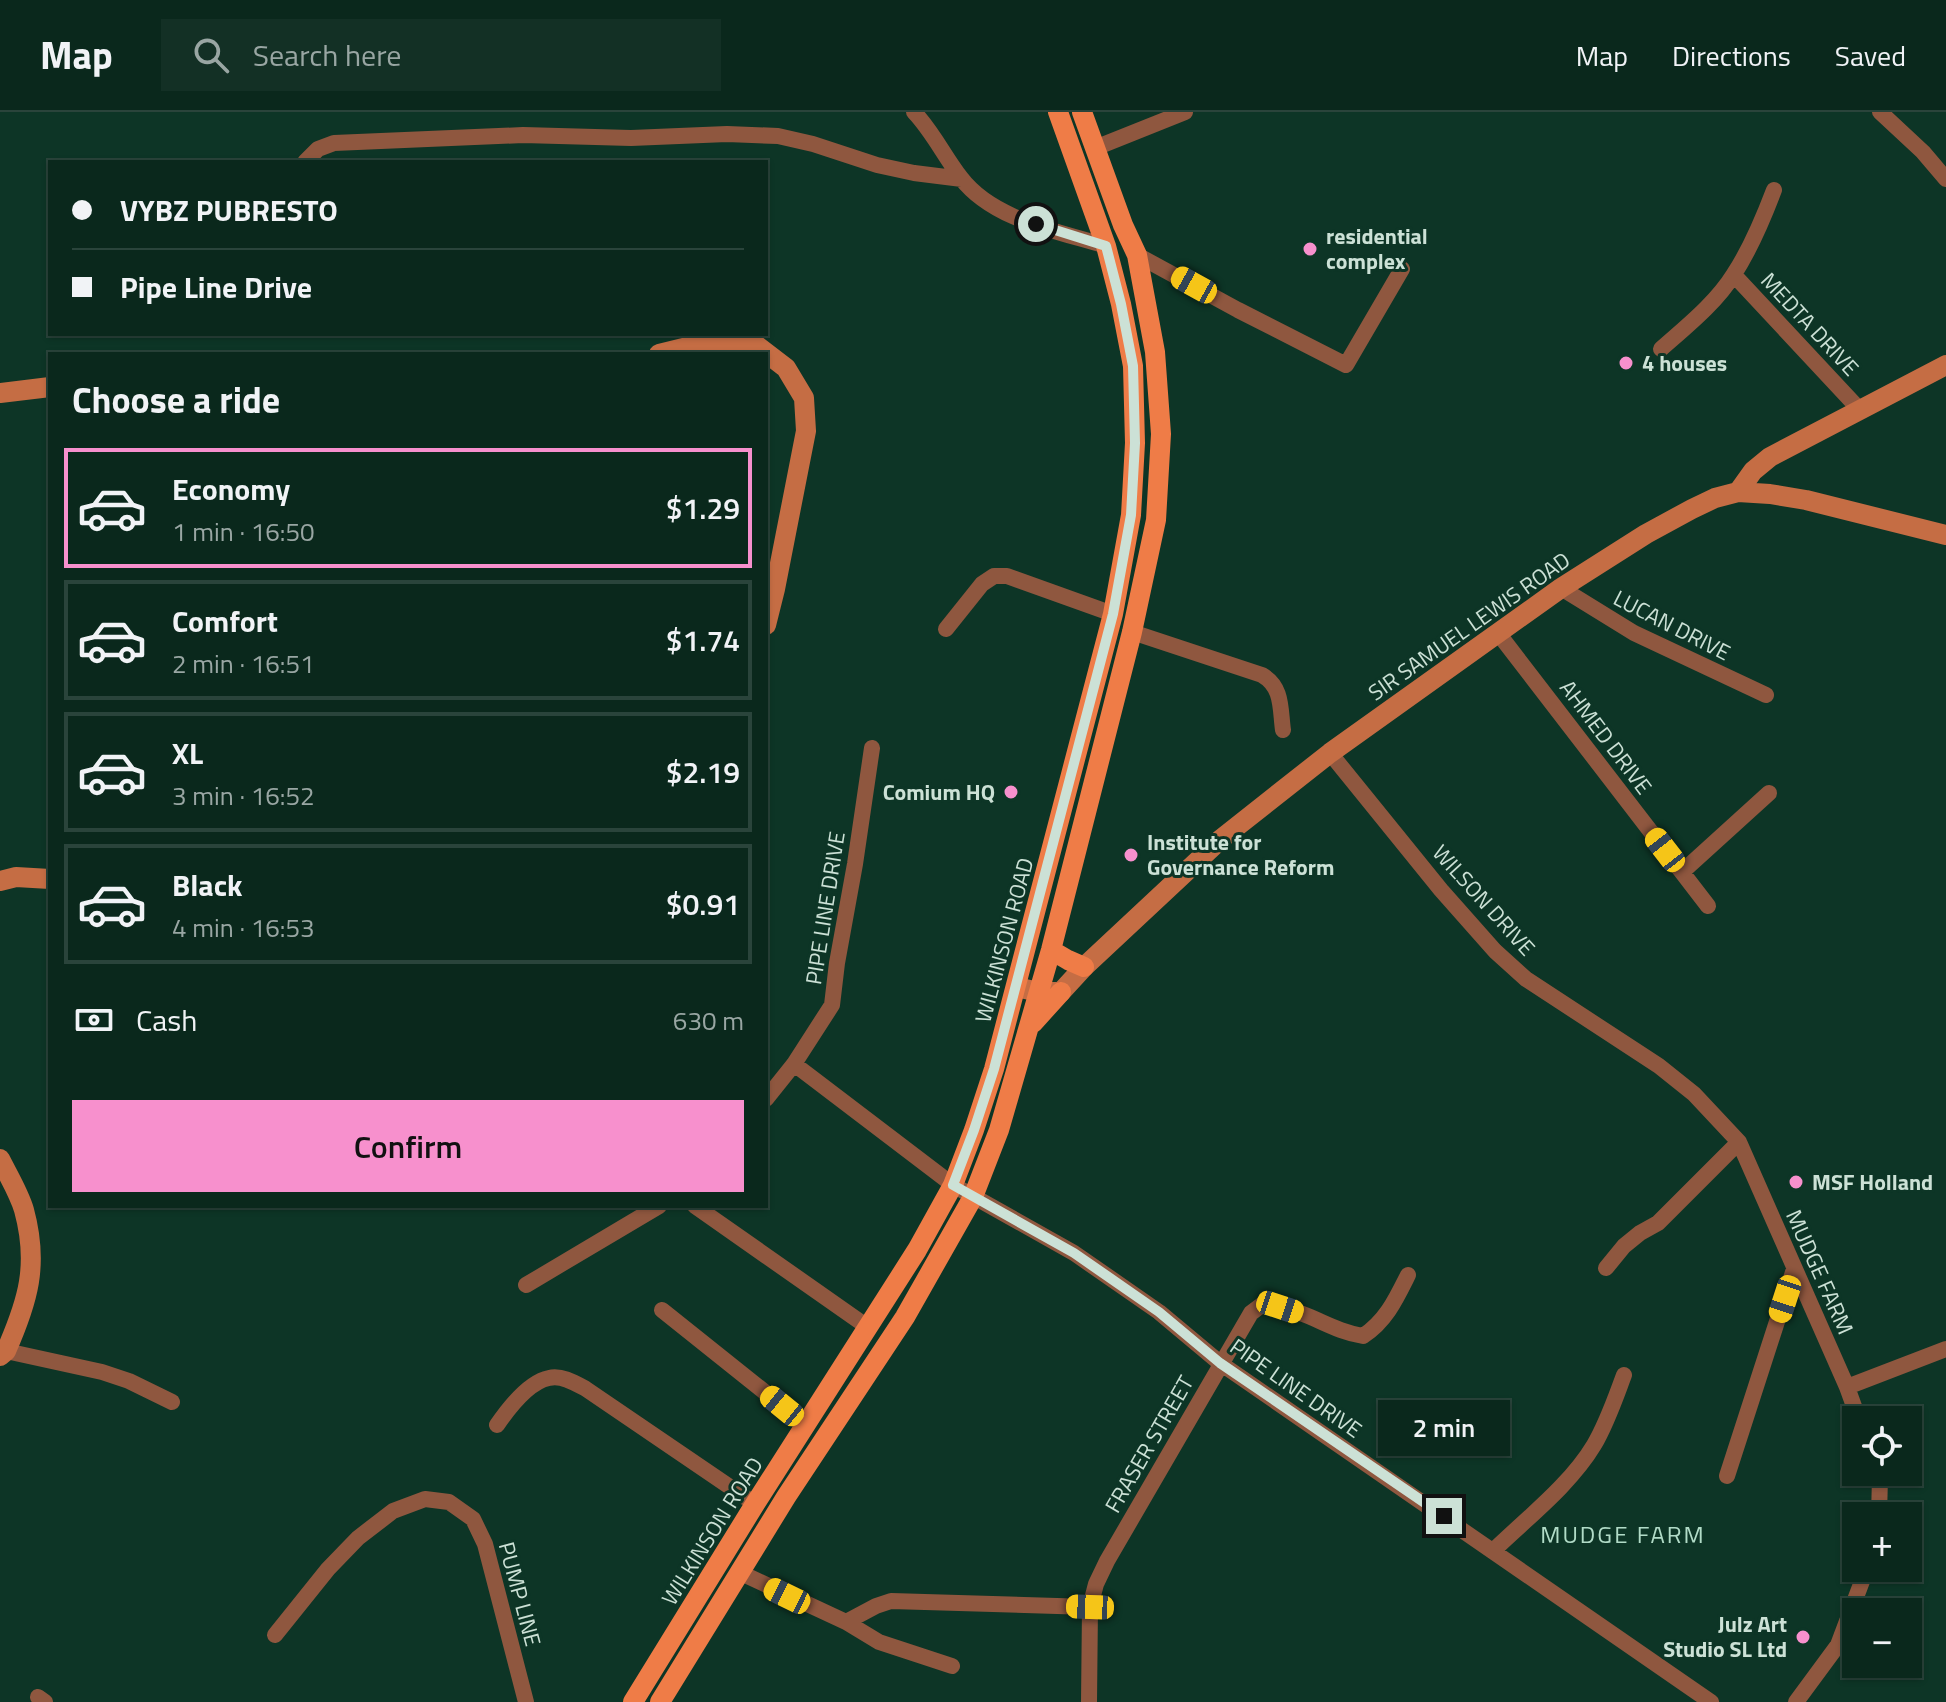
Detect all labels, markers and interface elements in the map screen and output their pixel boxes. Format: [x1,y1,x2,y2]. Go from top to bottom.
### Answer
search box [161,19,721,91]
text: Map [40,26,113,84]
text: Search here [253,32,402,78]
icon: search [189,33,233,77]
text: Map [1576,34,1628,77]
text: Directions [1672,34,1791,77]
text: Saved [1835,34,1906,77]
text: VYBZ PUBRESTO [120,187,338,233]
route start [1018,206,1054,242]
place label: residential complex [1326,219,1428,278]
marker: residential complex [1301,240,1319,258]
car [1167,263,1221,307]
text: Pipe Line Drive [120,264,312,310]
street label: MEDTA DRIVE [1753,265,1867,383]
place label: 4 houses [1642,346,1727,380]
marker: 4 houses [1617,354,1635,372]
text: Choose a ride [72,372,280,427]
text: Economy [172,466,290,512]
icon: car [76,472,148,544]
text: $1.29 [666,485,740,531]
text: 1 min · 16:50 [172,512,315,551]
street label: SIR SAMUEL LEWIS ROAD [1361,543,1577,709]
street label: LUCAN DRIVE [1608,581,1736,669]
text: Comfort [172,598,278,644]
icon: car [76,604,148,676]
text: $1.74 [666,617,740,663]
text: 2 min · 16:51 [172,644,315,683]
street label: AHMED DRIVE [1552,673,1660,801]
text: XL [172,730,203,776]
icon: car [76,736,148,808]
text: $2.19 [666,749,740,795]
place label: Comium HQ [883,775,995,809]
text: 3 min · 16:52 [172,776,315,815]
marker: Comium HQ [1002,783,1020,801]
car [1641,824,1689,876]
place label: Institute for Governance Reform [1147,825,1334,884]
street label: PIPE LINE DRIVE [796,829,854,987]
street label: WILSON DRIVE [1425,837,1543,963]
marker: Institute for Governance Reform [1122,846,1140,864]
street label: WILKINSON ROAD [966,854,1042,1026]
text: Black [172,862,243,908]
icon: car [76,868,148,940]
text: $0.91 [666,881,740,927]
text: 4 min · 16:53 [172,908,315,947]
text: Cash [136,997,197,1043]
icon: cash [72,998,116,1042]
text: 630 m [673,1001,744,1040]
button: Confirm [72,1100,744,1192]
place label: MSF Holland [1812,1165,1933,1199]
marker: MSF Holland [1787,1173,1805,1191]
street label: MUDGE FARM [1777,1204,1863,1340]
car [1766,1272,1804,1326]
car [1253,1288,1307,1326]
street label: PIPE LINE DRIVE [1223,1330,1369,1446]
street label: FRASER STREET [1096,1369,1202,1519]
car [756,1382,808,1430]
callout: 2 min [1378,1400,1510,1456]
map controls [1842,1406,1922,1678]
button: locate [1842,1406,1922,1486]
text: 2 min [1413,1408,1475,1447]
street label: WILKINSON ROAD [653,1450,771,1612]
route end [1426,1498,1462,1534]
button: + [1842,1502,1922,1582]
district label: MUDGE FARM [1540,1516,1706,1552]
street label: PUMP LINE [490,1538,550,1650]
car [760,1575,814,1617]
car [1066,1594,1114,1620]
button: − [1842,1598,1922,1678]
place label: Julz Art Studio SL Ltd [1663,1607,1787,1666]
marker: Julz Art Studio SL Ltd [1794,1628,1812,1646]

